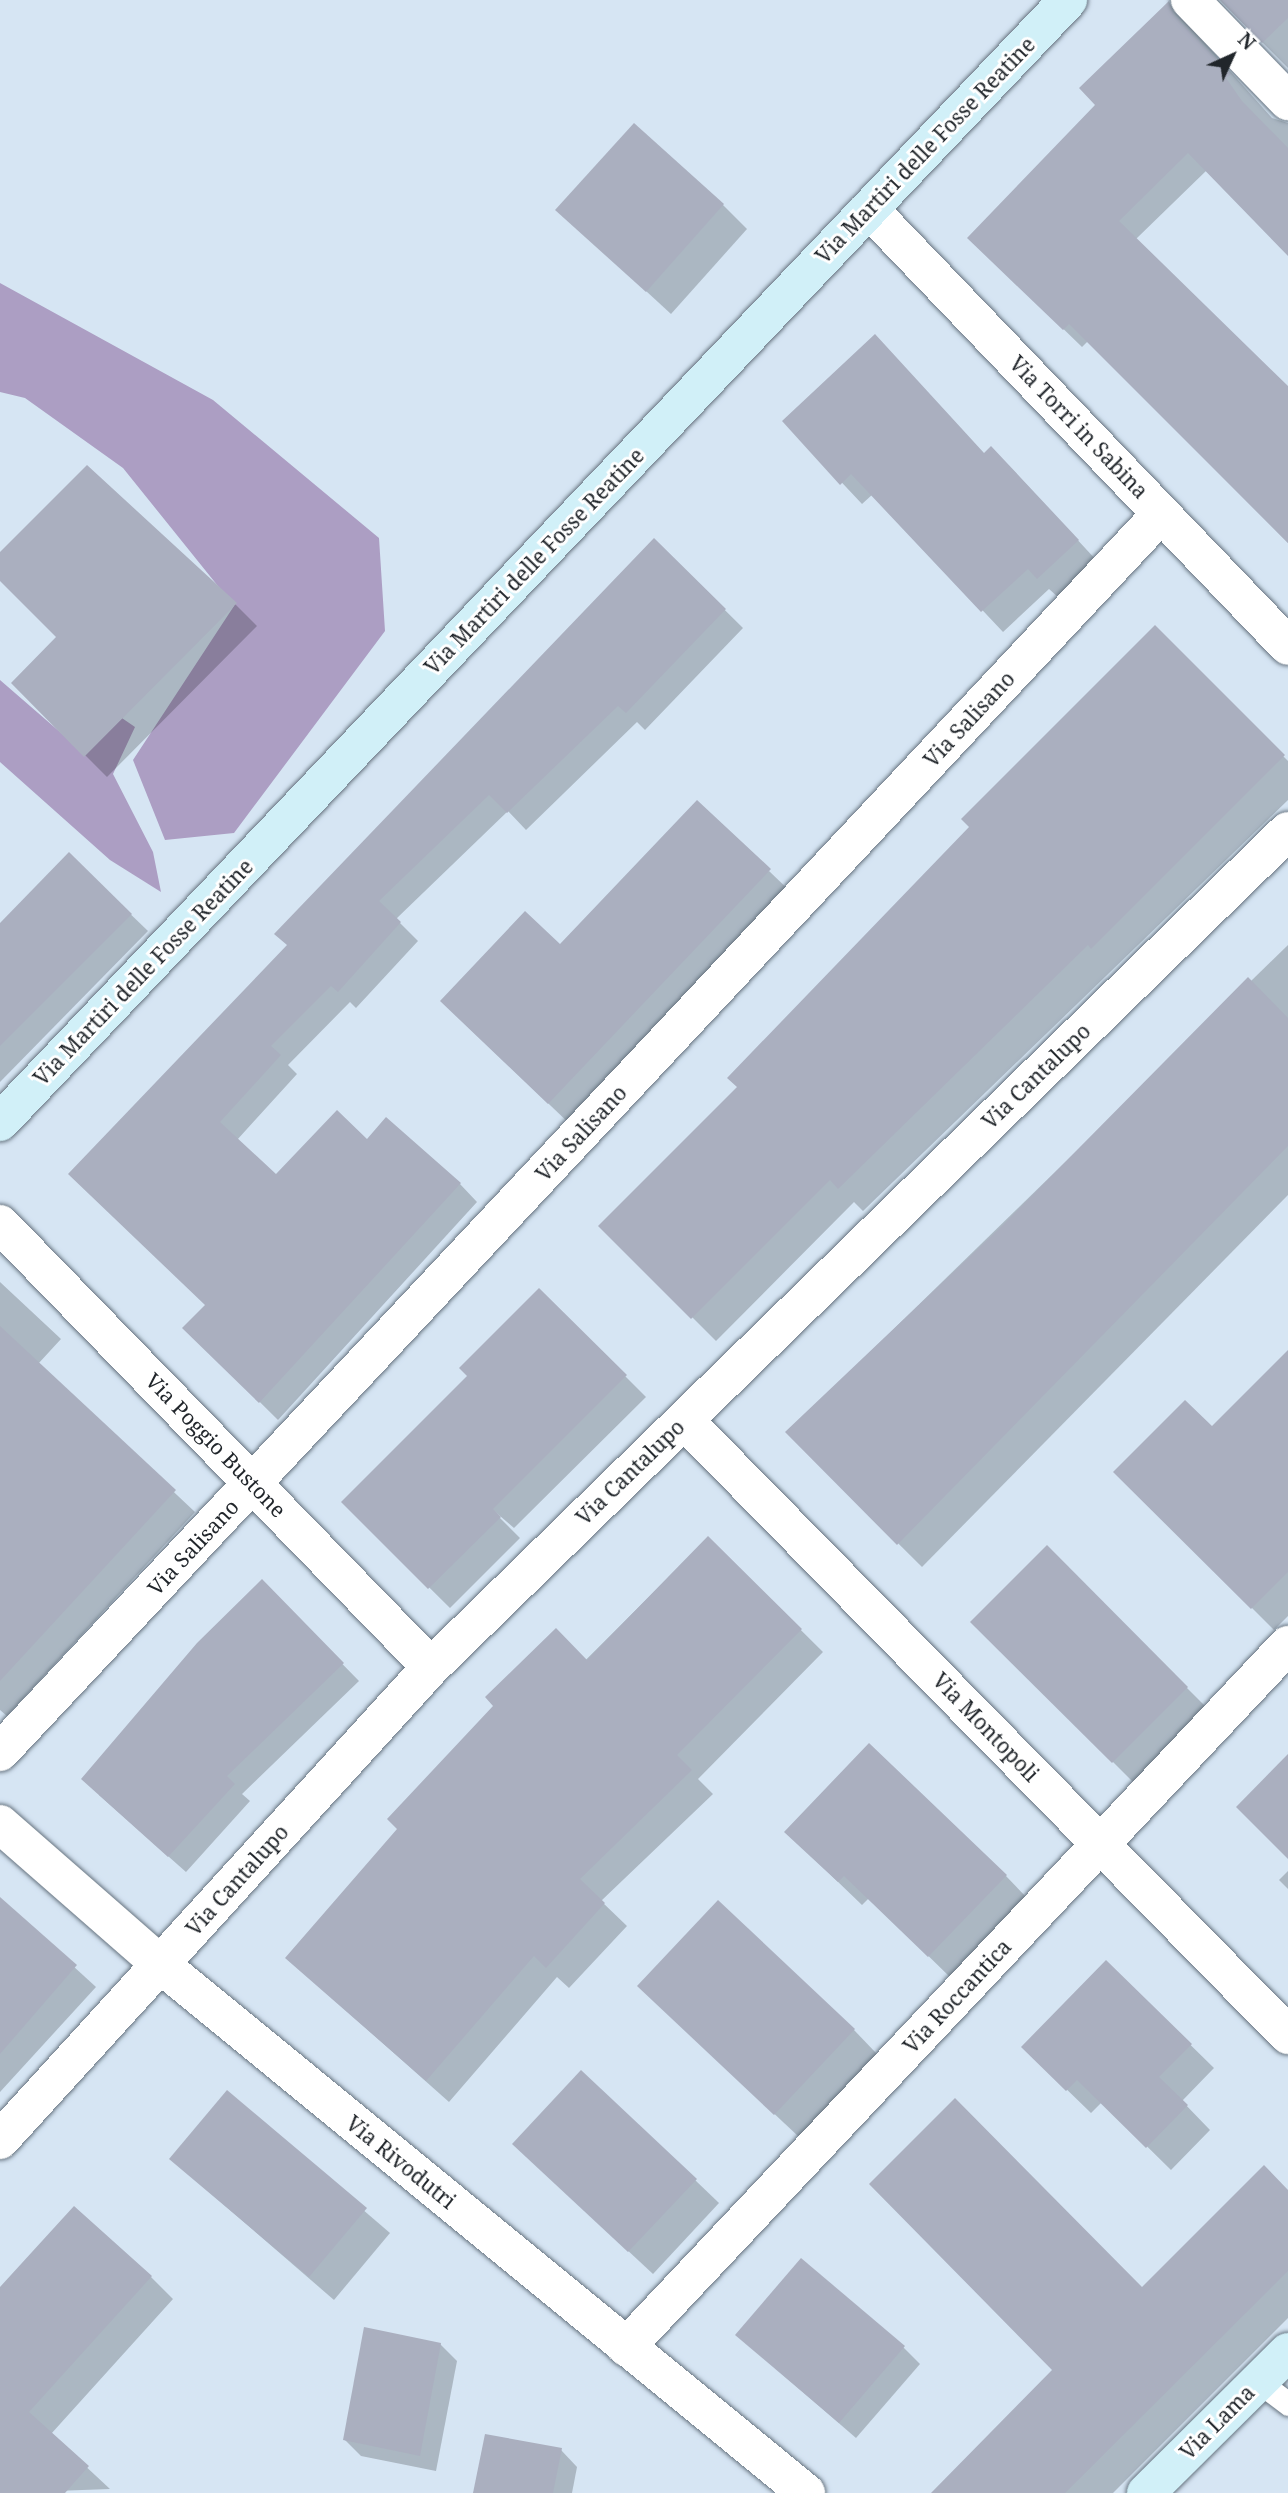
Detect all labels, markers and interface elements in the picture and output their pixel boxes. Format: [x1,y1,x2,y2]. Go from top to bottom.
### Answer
north arrow [1197,21,1267,91]
text: N [1232,27,1261,56]
street label: Via Martiri delle Fosse Reatine [810,32,1040,268]
street label: Via Torri in Sabina [1005,351,1153,503]
street label: Via Martiri delle Fosse Reatine [419,443,649,679]
street label: Via Salisano [918,666,1020,772]
street label: Via Martiri delle Fosse Reatine [28,854,258,1090]
street label: Via Cantalupo [977,1018,1095,1134]
street label: Via Salisano [530,1080,632,1186]
street label: Via Poggio Bustone [141,1368,291,1522]
street label: Via Cantalupo [571,1414,689,1530]
street label: Via Salisano [142,1494,244,1600]
street label: Via Montopoli [928,1667,1044,1787]
street label: Via Cantalupo [181,1819,293,1941]
street label: Via Roccantica [898,1934,1016,2058]
street label: Via Rivodutri [341,2110,461,2214]
street label: Via Lama [1175,2380,1259,2464]

